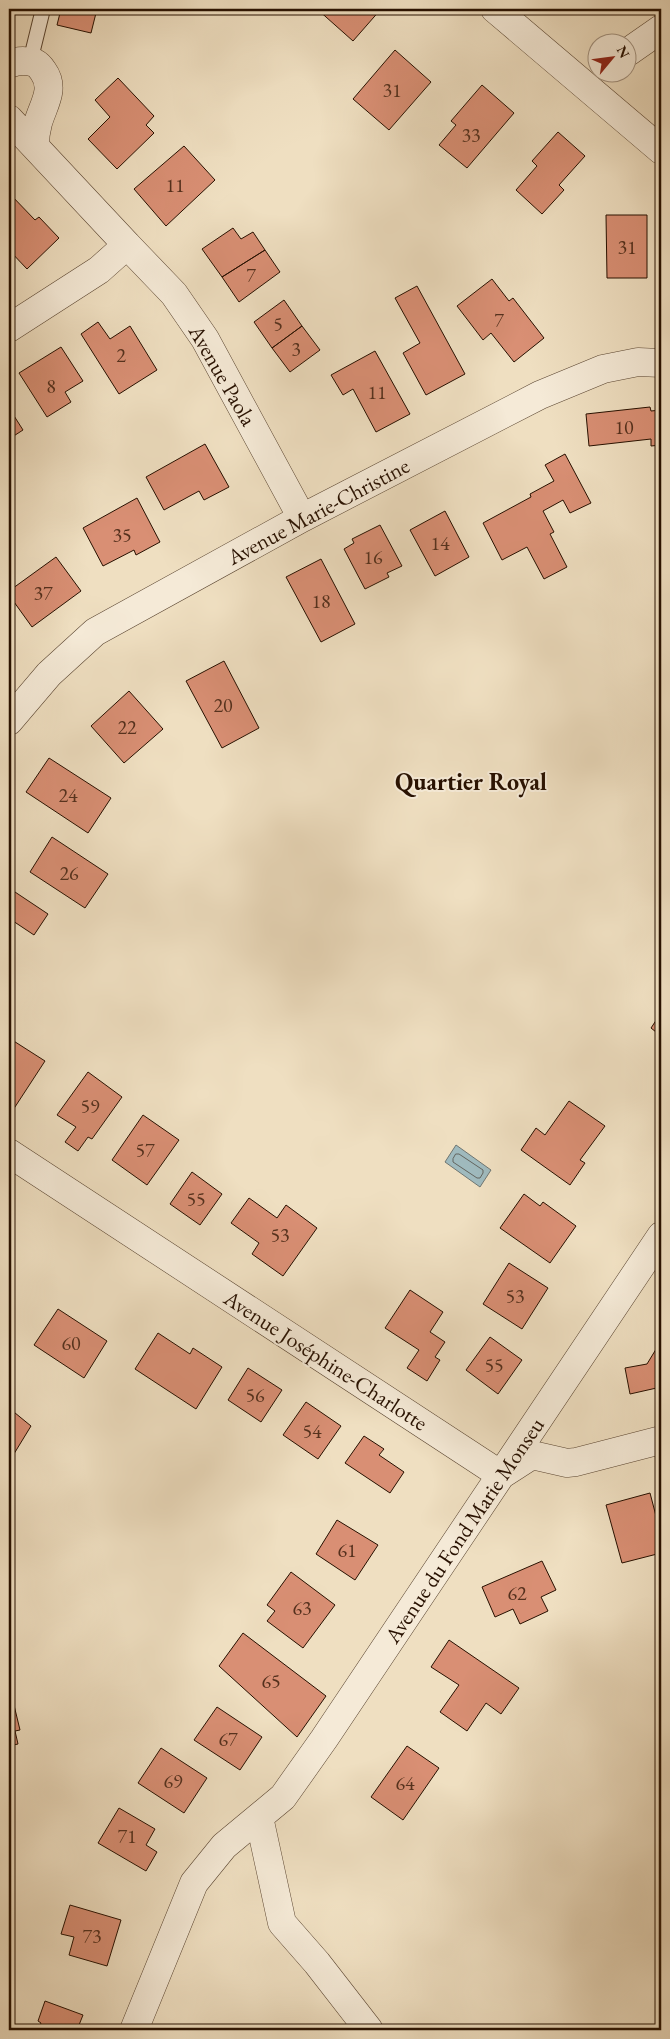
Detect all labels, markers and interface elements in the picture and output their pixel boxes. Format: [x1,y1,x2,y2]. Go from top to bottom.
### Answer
north arrow [588,32,638,82]
text: N [613,42,634,62]
house number: 31 [382,77,402,103]
house number: 33 [461,122,481,148]
house number: 11 [165,172,185,198]
house number: 31 [617,234,637,260]
house number: 7 [246,262,256,288]
house number: 7 [494,307,504,333]
house number: 5 [273,311,283,337]
street label: Avenue Paola [182,319,263,431]
house number: 3 [291,336,301,362]
house number: 2 [116,342,126,368]
house number: 8 [46,373,56,399]
house number: 11 [367,379,387,405]
house number: 10 [614,414,634,440]
street label: Avenue Marie-Christine [221,451,415,572]
house number: 35 [112,522,132,548]
house number: 14 [430,530,450,556]
house number: 16 [363,544,383,570]
house number: 37 [33,580,53,606]
house number: 18 [311,588,331,614]
house number: 20 [213,692,233,718]
house number: 22 [117,714,137,740]
district label: Quartier Royal [395,766,547,798]
house number: 24 [58,782,78,808]
house number: 26 [59,860,79,886]
house number: 59 [80,1093,100,1119]
house number: 57 [135,1137,155,1163]
house number: 55 [186,1186,206,1212]
house number: 53 [270,1222,290,1248]
street label: Avenue Joséphine-Charlotte [217,1283,433,1437]
house number: 53 [505,1283,525,1309]
house number: 60 [61,1330,81,1356]
house number: 55 [484,1352,504,1378]
house number: 56 [245,1382,265,1408]
street label: Avenue du Fond Marie Monseu [377,1411,551,1650]
house number: 54 [302,1418,322,1444]
house number: 61 [337,1537,357,1563]
house number: 62 [507,1580,527,1606]
house number: 63 [292,1595,312,1621]
house number: 65 [261,1668,281,1694]
house number: 67 [218,1726,238,1752]
house number: 69 [163,1768,183,1794]
house number: 64 [395,1770,415,1796]
house number: 71 [117,1823,137,1849]
house number: 73 [82,1923,102,1949]

